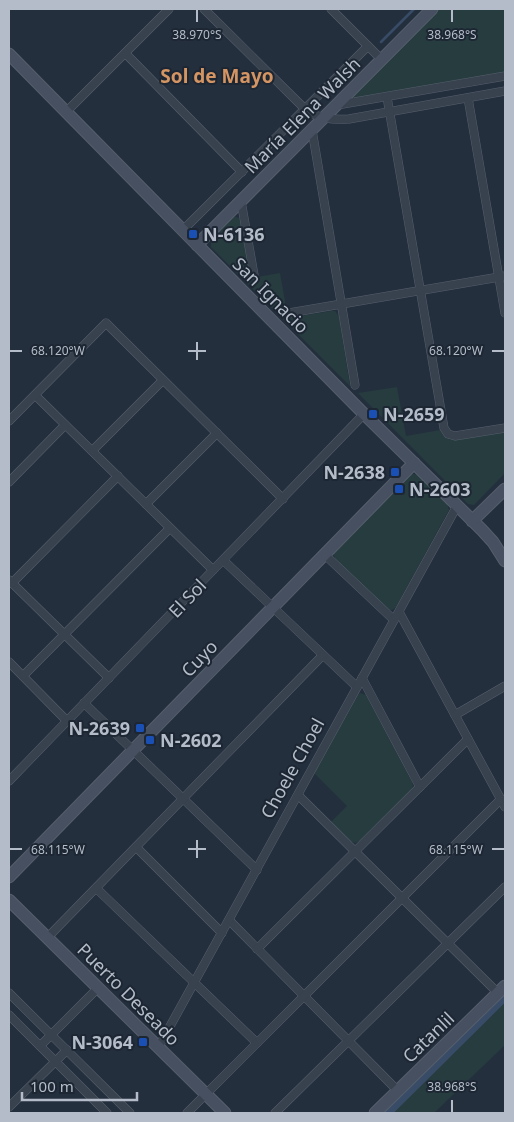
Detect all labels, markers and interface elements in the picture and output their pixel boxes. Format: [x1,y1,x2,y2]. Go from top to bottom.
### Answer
text: 38.970°S [172,26,222,43]
text: 38.968°S [427,26,477,43]
street label: María Elena Walsh [239,52,365,178]
district label: Sol de Mayo [160,63,274,89]
place label: N-6136 [203,222,265,246]
marker: N-6136 [187,228,199,240]
street label: San Ignacio [228,252,314,338]
text: 68.120°W [31,342,85,359]
text: 68.120°W [429,342,483,359]
place label: N-2659 [383,402,445,426]
marker: N-2659 [367,408,379,420]
place label: N-2638 [323,460,385,484]
marker: N-2638 [389,466,401,478]
place label: N-2603 [409,477,471,501]
marker: N-2603 [393,483,405,495]
street label: El Sol [163,574,211,622]
street label: Cuyo [176,634,222,682]
street label: Choele Choel [255,714,329,822]
place label: N-2639 [68,716,130,740]
marker: N-2639 [134,722,146,734]
place label: N-2602 [160,728,222,752]
marker: N-2602 [144,734,156,746]
text: 68.115°W [31,841,85,858]
text: 68.115°W [429,841,483,858]
street label: Puerto Deseado [73,938,185,1050]
street label: Catanlil [397,1006,459,1068]
place label: N-3064 [71,1030,133,1054]
marker: N-3064 [137,1036,149,1048]
scale bar [22,1070,138,1102]
text: 100 m [30,1076,74,1096]
text: 38.968°S [427,1078,477,1095]

